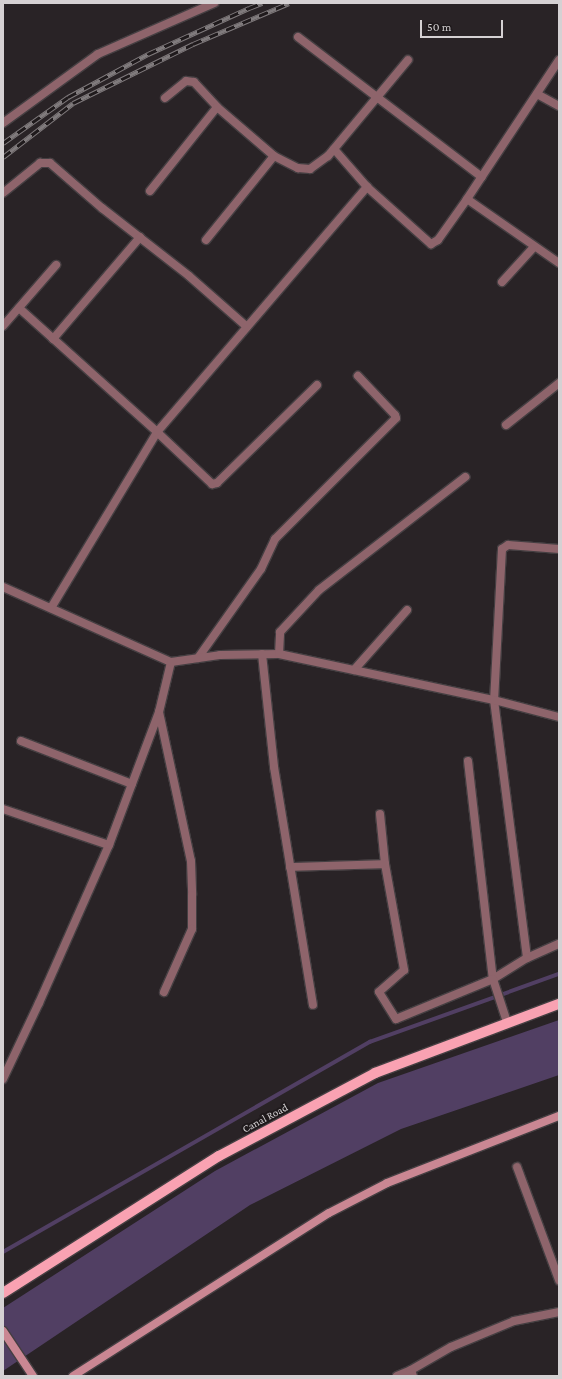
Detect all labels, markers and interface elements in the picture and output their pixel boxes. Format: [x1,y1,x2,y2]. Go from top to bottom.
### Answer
scale bar [422,12,505,38]
text: 50 m [427,20,451,34]
street label: Canal Road [240,1100,290,1136]

